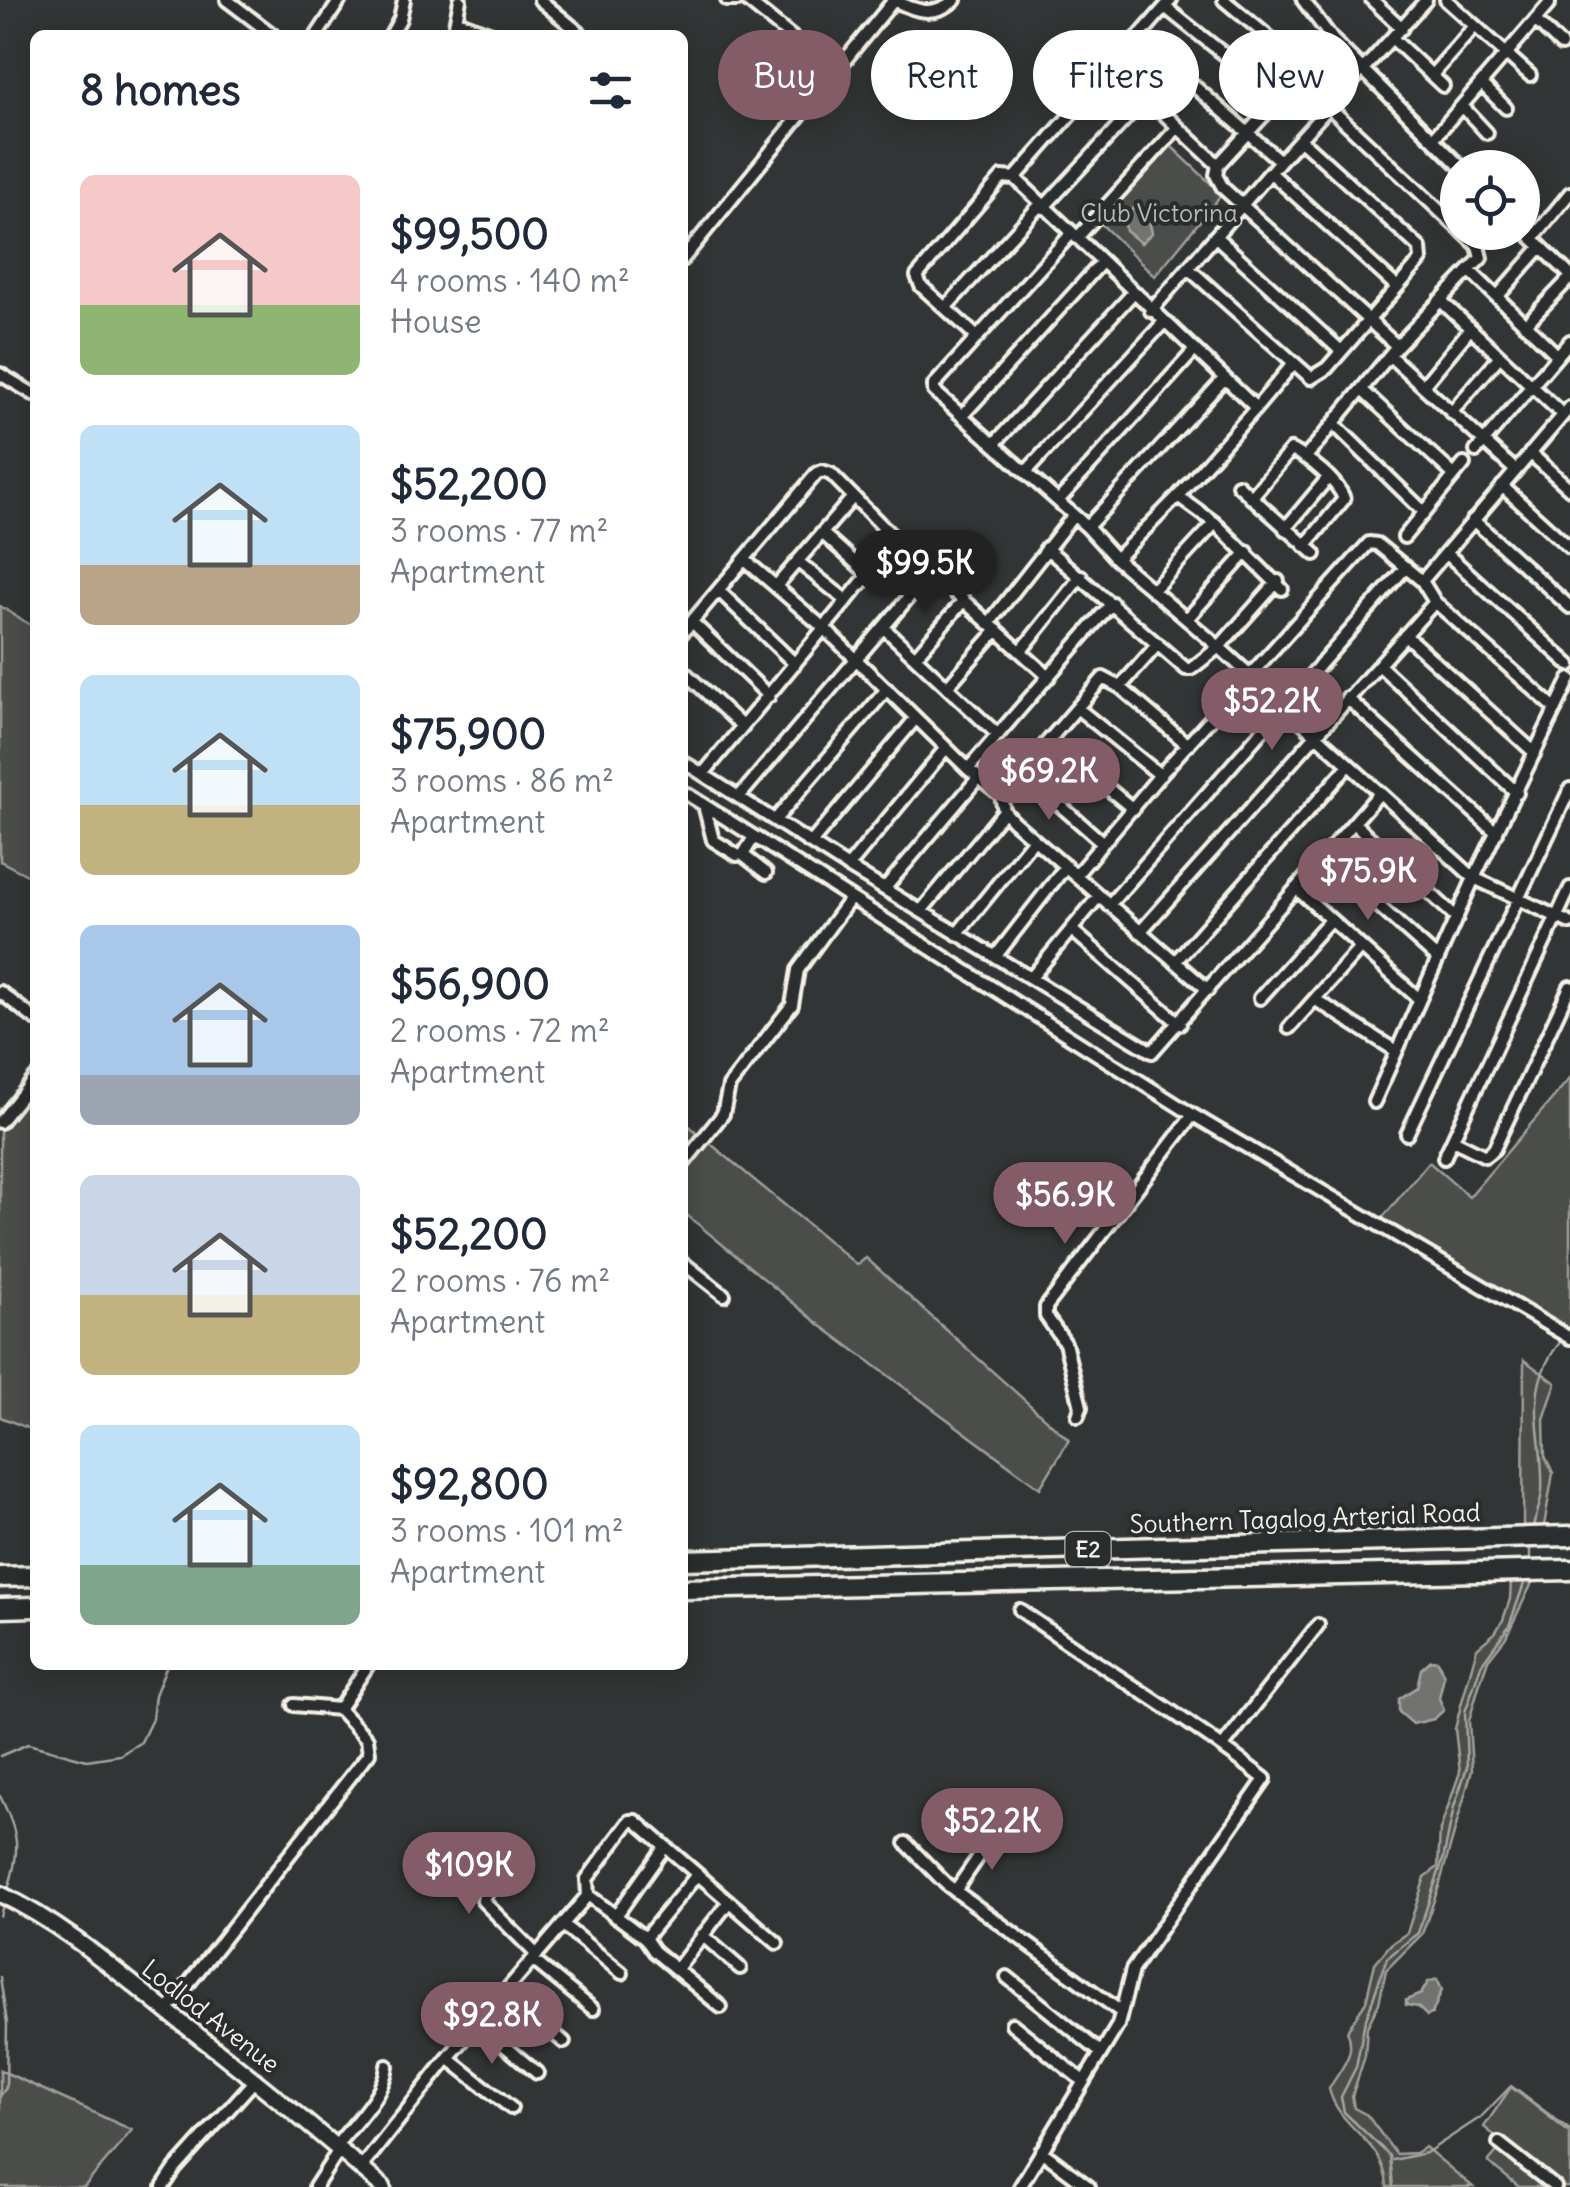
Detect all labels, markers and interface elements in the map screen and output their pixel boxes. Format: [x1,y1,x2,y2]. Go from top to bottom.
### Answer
chip: Buy [718,30,851,120]
chip: Rent [871,30,1013,120]
chip: Filters [1033,30,1199,120]
chip: New [1219,30,1359,120]
icon: filters [583,63,638,118]
text: 8 homes [80,64,241,116]
map controls [1440,150,1540,250]
button: locate [1440,150,1540,250]
park label: Club Victorina [1080,197,1238,229]
text: $99,500 [390,208,549,260]
icon: home [160,215,280,335]
text: 4 rooms · 140 m² [390,260,630,301]
text: House [390,301,481,342]
text: $52,200 [390,458,548,510]
icon: home [160,465,280,585]
text: 3 rooms · 77 m² [390,510,609,551]
pin: $99.5K [844,530,1006,615]
text: $99.5K [876,542,974,583]
text: Apartment [390,551,545,592]
pin: $52.2K [1191,668,1353,753]
text: $52.2K [1223,680,1321,721]
text: $75,900 [390,708,546,760]
icon: home [160,715,280,835]
pin: $69.2K [968,738,1130,823]
text: $69.2K [1000,750,1098,791]
text: 3 rooms · 86 m² [390,760,614,801]
text: Apartment [390,801,545,842]
pin: $75.9K [1287,838,1449,923]
text: $75.9K [1320,850,1416,891]
text: $56,900 [390,958,550,1010]
icon: home [160,965,280,1085]
text: 2 rooms · 72 m² [390,1010,610,1051]
text: Apartment [390,1051,545,1092]
pin: $56.9K [984,1162,1146,1247]
text: $56.9K [1015,1174,1115,1215]
text: $52,200 [390,1208,548,1260]
icon: home [160,1215,280,1335]
text: 2 rooms · 76 m² [390,1260,610,1301]
text: Apartment [390,1301,545,1342]
text: $92,800 [390,1458,549,1510]
icon: home [160,1465,280,1585]
street label: Southern Tagalog Arterial Road [1129,1496,1481,1540]
text: 3 rooms · 101 m² [390,1510,624,1551]
road number: E2 [1066,1532,1110,1566]
text: Apartment [390,1551,545,1592]
pin: $52.2K [911,1788,1073,1873]
text: $52.2K [943,1800,1041,1841]
pin: $109K [399,1832,539,1917]
text: $109K [424,1844,514,1885]
street label: Lodlod Avenue [136,1952,286,2080]
pin: $92.8K [411,1982,573,2067]
text: $92.8K [443,1994,541,2035]

